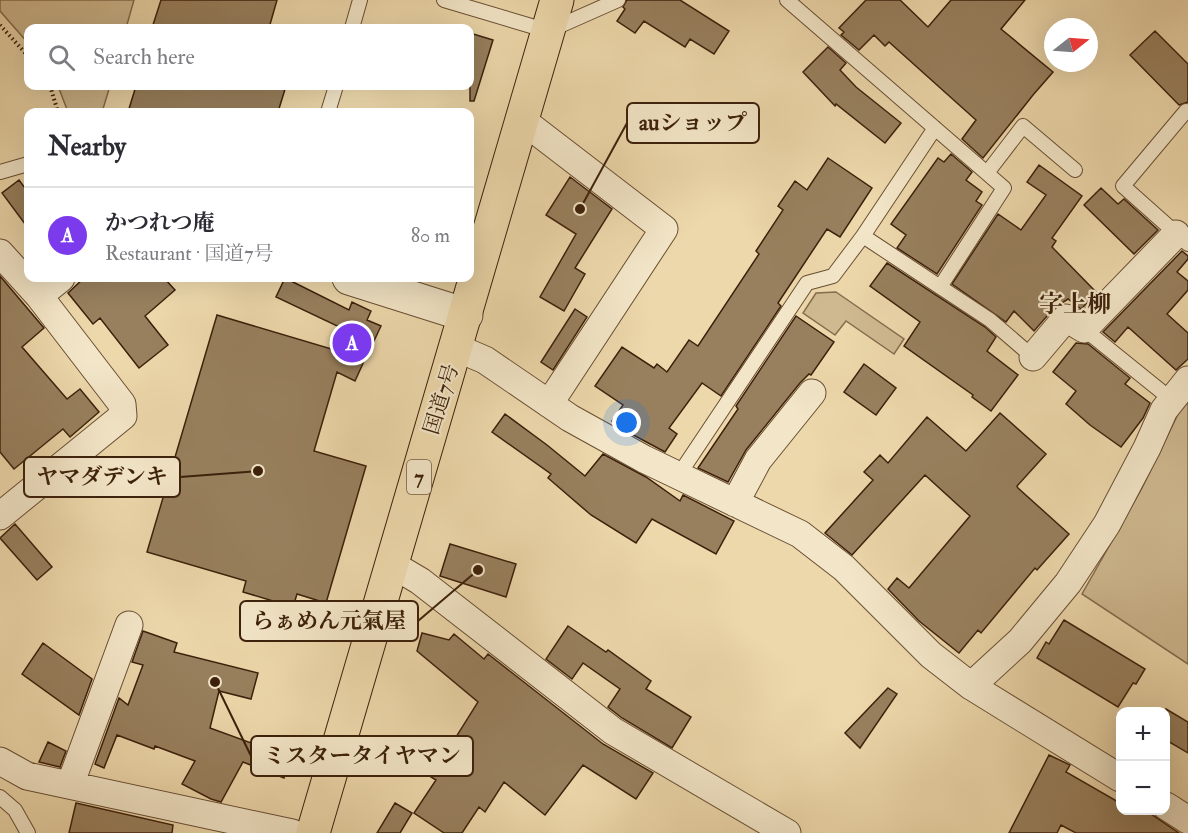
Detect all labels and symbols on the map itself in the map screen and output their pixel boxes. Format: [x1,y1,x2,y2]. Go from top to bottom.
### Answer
north arrow [1044,18,1098,72]
callout: auショップ [627,103,759,143]
text: auショップ [639,109,747,137]
district label: 字上柳 [1039,289,1111,320]
pin: A [332,320,372,366]
street label: 国道7号 [418,360,465,438]
your location [612,408,641,437]
callout: ヤマダデンキ [24,457,180,497]
road number: 7 [407,460,431,494]
text: ヤマダデンキ [36,463,168,491]
callout: らぁめん元氣屋 [240,601,418,641]
text: らぁめん元氣屋 [252,607,406,635]
callout: ミスタータイヤマン [251,736,473,776]
text: ミスタータイヤマン [263,742,461,770]

